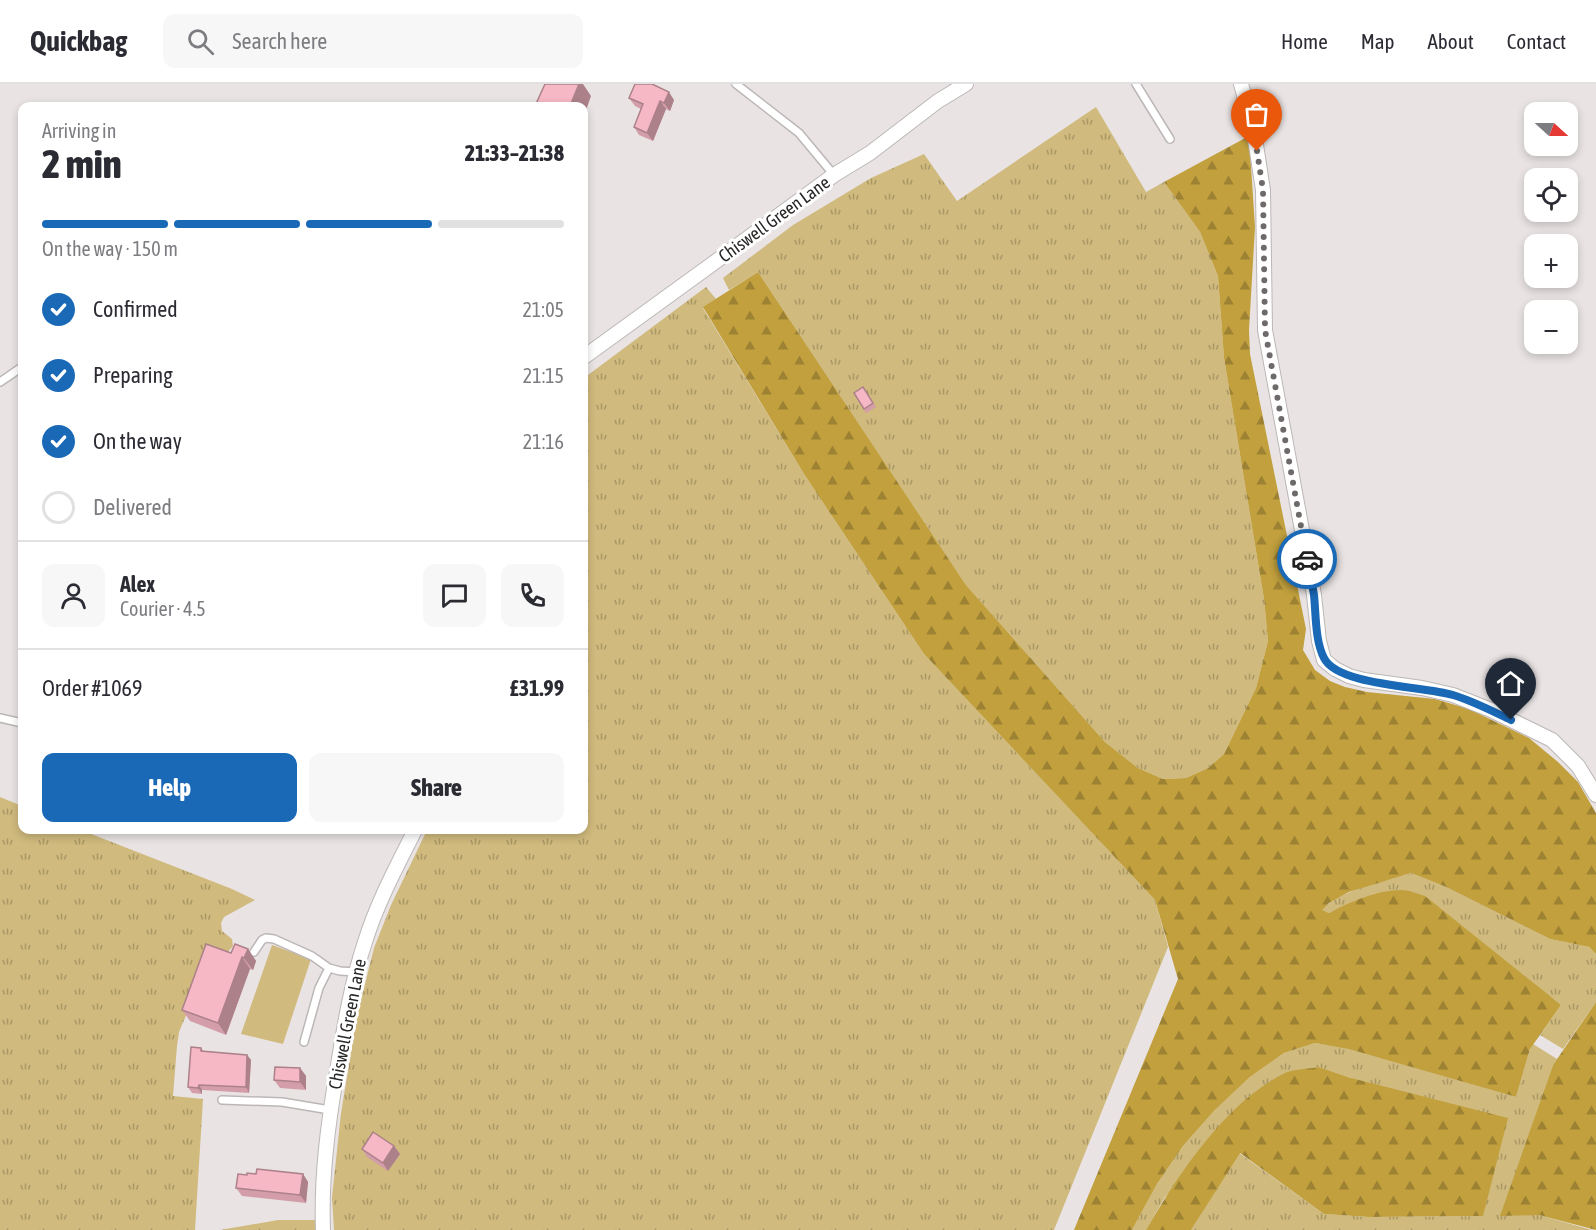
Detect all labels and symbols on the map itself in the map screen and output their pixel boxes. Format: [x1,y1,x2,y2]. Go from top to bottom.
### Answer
pin [1231,89,1282,151]
north arrow [1524,102,1578,156]
street label: Chiswell Green Lane [714,172,834,266]
courier [1277,529,1337,589]
pin [1485,658,1536,720]
street label: Chiswell Green Lane [324,957,370,1091]

